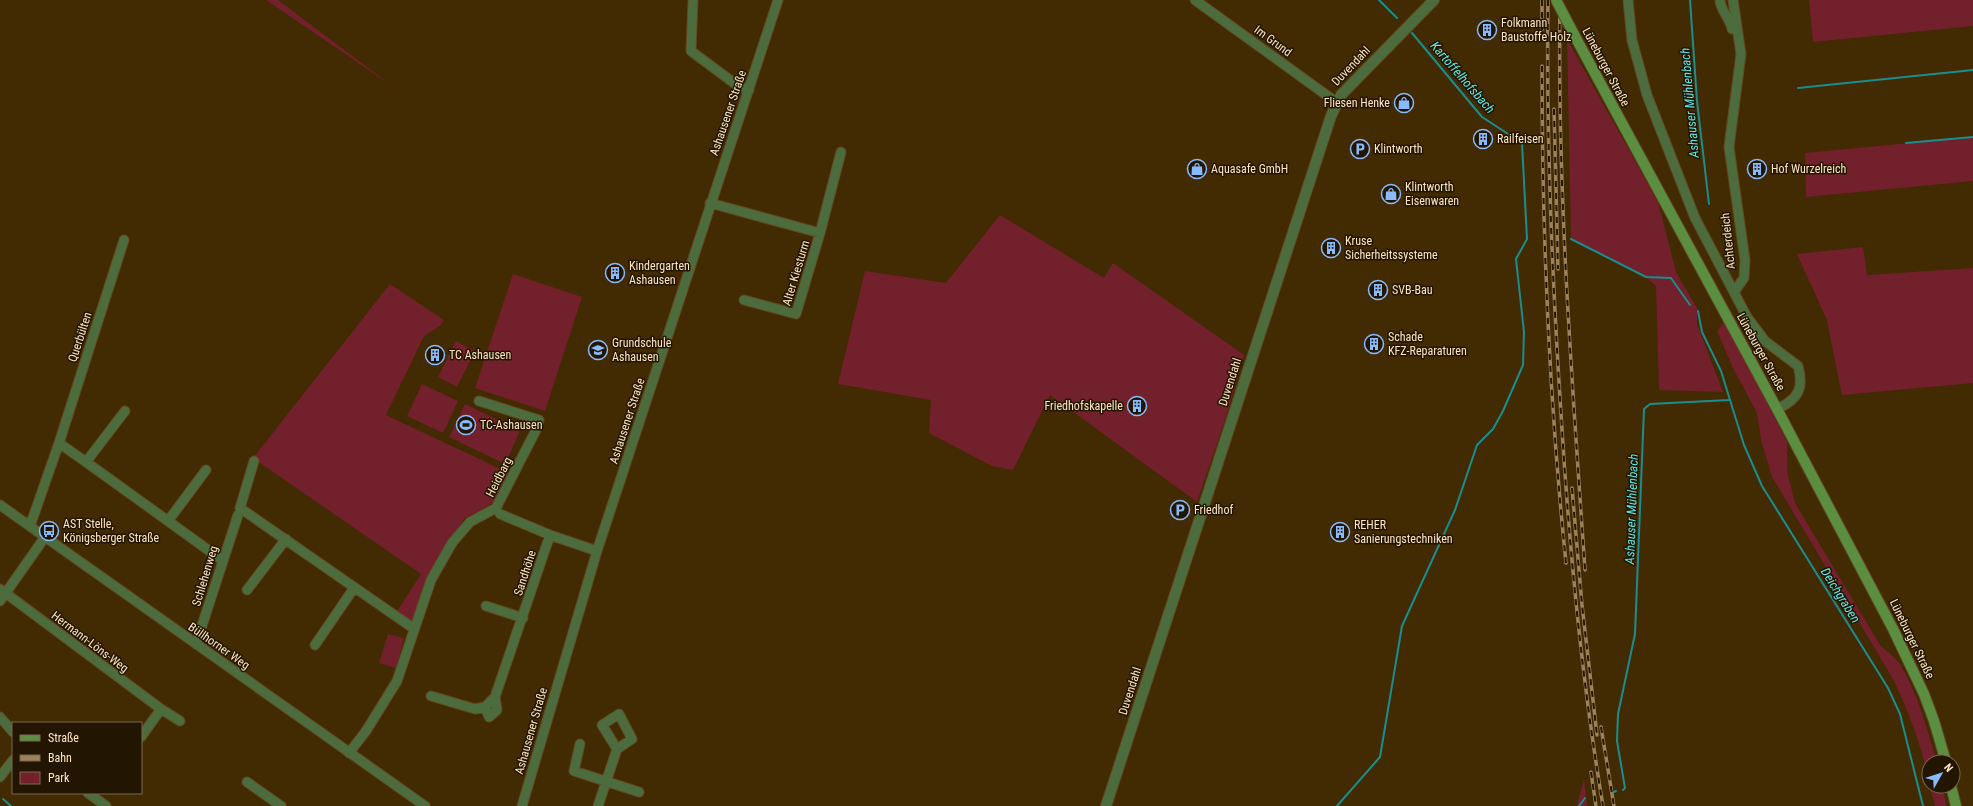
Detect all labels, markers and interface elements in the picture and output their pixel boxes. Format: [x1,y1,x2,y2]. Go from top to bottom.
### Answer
place label: Folkmann Baustoffe Holz [1501,16,1571,44]
building icon: Folkmann Baustoffe Holz [1476,19,1498,41]
street label: Im Grund [1251,23,1295,59]
street label: Lüneburger Straße [1579,25,1633,109]
water label: Kartoffelhofsbach [1427,38,1498,116]
street label: Duvendahl [1329,43,1373,89]
water label: Ashauser Mühlenbach [1677,47,1702,160]
street label: Ashausener Straße [707,68,749,158]
shop icon: Fliesen Henke [1393,92,1415,114]
place label: Fliesen Henke [1324,96,1390,110]
building icon: Railfeisen [1472,128,1494,150]
place label: Railfeisen [1497,132,1544,146]
parking icon: Klintworth [1349,138,1371,160]
place label: Klintworth [1374,142,1423,156]
shop icon: Aquasafe GmbH [1186,158,1208,180]
building icon: Hof Wurzelreich [1746,158,1768,180]
place label: Aquasafe GmbH [1211,162,1288,176]
place label: Hof Wurzelreich [1771,162,1847,176]
place label: Klintworth Eisenwaren [1405,180,1459,208]
shop icon: Klintworth Eisenwaren [1380,183,1402,205]
street label: Achterdeich [1718,212,1738,270]
place label: Kruse Sicherheitssysteme [1345,234,1438,262]
building icon: Kruse Sicherheitssysteme [1320,237,1342,259]
street label: Alter Kiesturm [779,239,813,307]
place label: Kindergarten Ashausen [629,259,690,287]
building icon: Kindergarten Ashausen [604,262,626,284]
building icon: SVB-Bau [1367,279,1389,301]
place label: SVB-Bau [1392,283,1433,297]
street label: Querbülten [65,310,95,364]
street label: Lüneburger Straße [1734,311,1788,394]
place label: Schade KFZ-Reparaturen [1388,330,1467,358]
building icon: Schade KFZ-Reparaturen [1363,333,1385,355]
place label: Grundschule Ashausen [612,336,672,364]
school or university icon: Grundschule Ashausen [587,339,609,361]
building icon: TC Ashausen [424,344,446,366]
place label: TC Ashausen [449,348,511,362]
street label: Duvendahl [1216,356,1244,408]
street label: Ashausener Straße [607,376,648,466]
building icon: Friedhofskapelle [1126,395,1148,417]
place label: Friedhofskapelle [1044,399,1123,413]
sports icon: TC-Ashausen [455,414,477,436]
place label: TC-Ashausen [480,418,543,432]
water label: Ashauser Mühlenbach [1622,454,1641,566]
street label: Heidbarg [483,455,515,499]
parking icon: Friedhof [1169,499,1191,521]
place label: Friedhof [1194,503,1233,517]
place label: AST Stelle, Königsberger Straße [63,517,160,545]
place label: REHER Sanierungstechniken [1354,518,1453,546]
bus stop icon: AST Stelle, Königsberger Straße [38,520,60,542]
building icon: REHER Sanierungstechniken [1329,521,1351,543]
street label: Schlehenweg [189,544,221,608]
street label: Sandhöhe [511,548,539,598]
water label: Deichgraben [1818,565,1863,626]
street label: Lüneburger Straße [1887,597,1937,681]
street label: Hermann-Löns-Weg [49,609,131,676]
street label: Büllhorner Weg [186,620,252,672]
street label: Duvendahl [1116,665,1144,717]
street label: Ashausener Straße [512,686,550,776]
legend [12,722,142,794]
text: Straße [48,731,79,745]
text: Bahn [48,751,72,765]
north arrow [1921,754,1961,794]
text: N [1941,761,1956,775]
text: Park [48,771,70,785]

